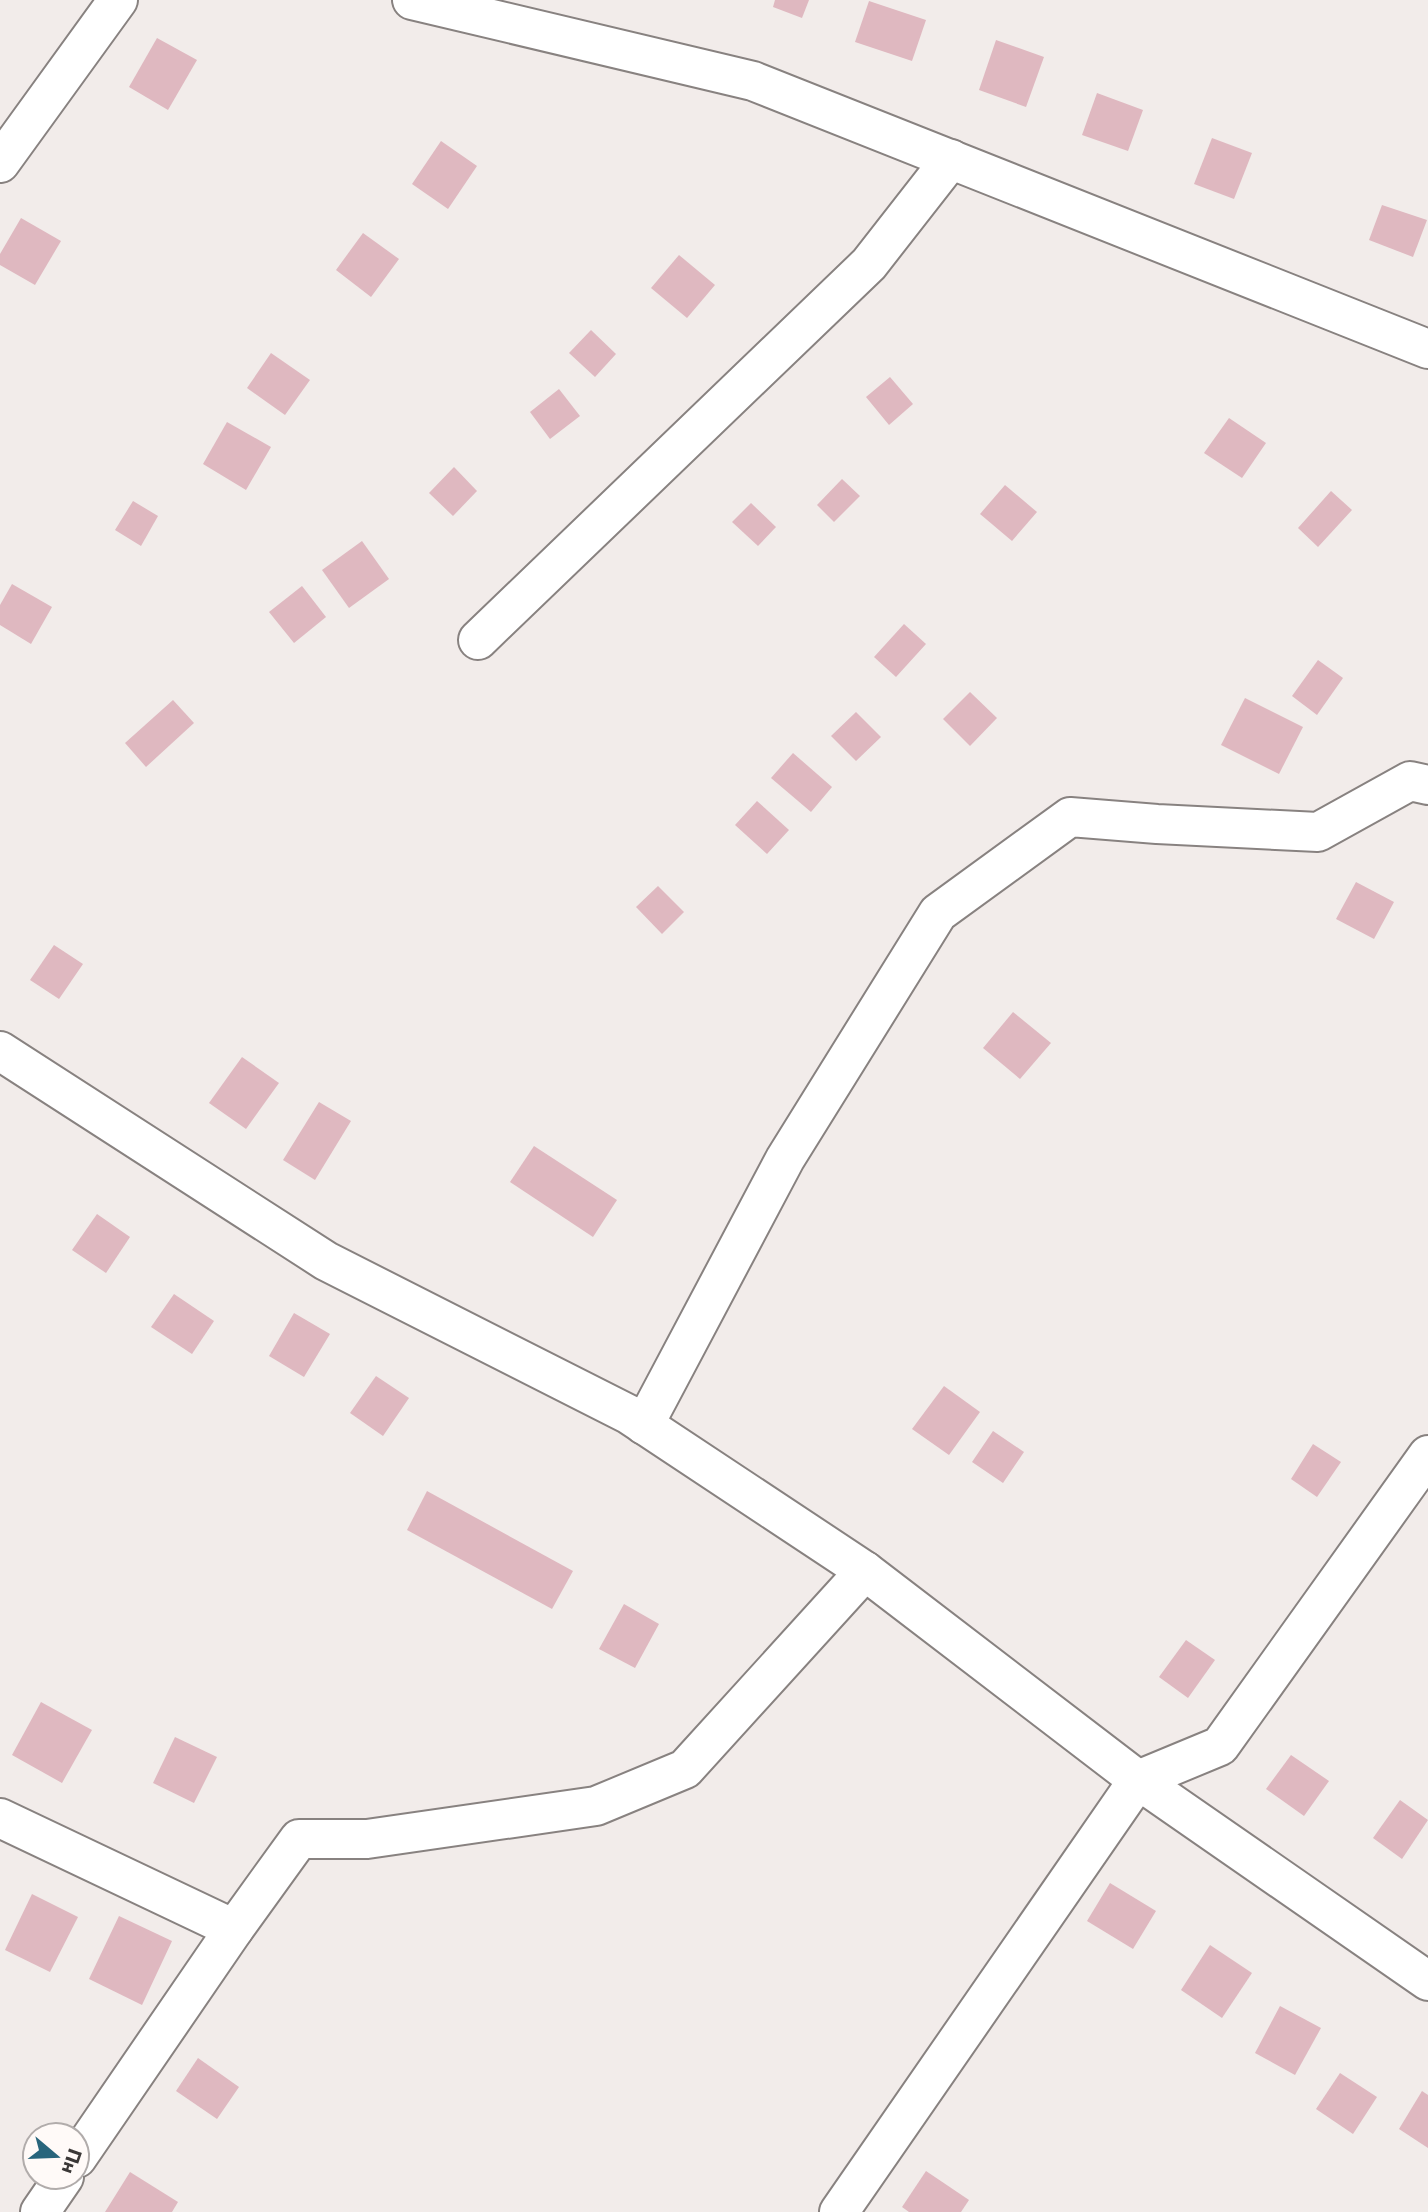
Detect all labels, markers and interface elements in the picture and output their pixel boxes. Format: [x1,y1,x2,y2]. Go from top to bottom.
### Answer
north arrow [21,2121,91,2191]
text: Пн [58,2146,88,2177]

